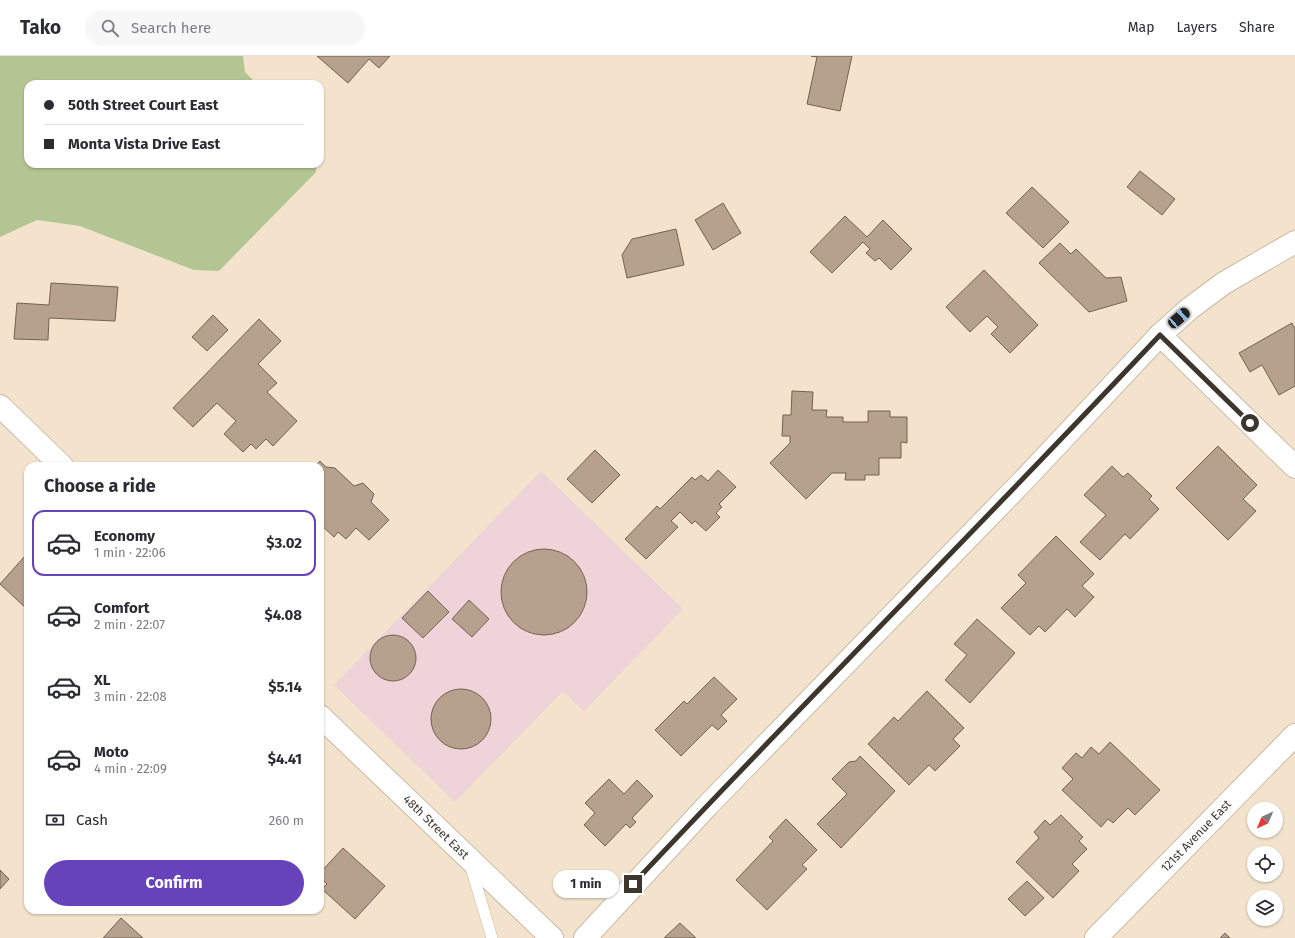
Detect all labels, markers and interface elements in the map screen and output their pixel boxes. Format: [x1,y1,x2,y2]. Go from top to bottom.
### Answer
search box [85,10,365,46]
text: Tako [20,16,61,39]
icon: search [99,17,121,39]
text: Search here [131,19,211,37]
text: Map [1128,19,1154,36]
text: Layers [1176,19,1217,36]
text: Share [1239,19,1275,36]
text: 50th Street Court East [68,96,219,114]
text: Monta Vista Drive East [68,135,220,153]
car [1166,306,1192,330]
route start [1241,414,1259,432]
text: Choose a ride [44,475,156,497]
icon: car [46,525,82,561]
text: Economy [94,527,155,545]
text: $3.02 [266,534,302,552]
text: 1 min · 22:06 [94,545,166,560]
icon: car [46,597,82,633]
text: Comfort [94,599,150,617]
text: $4.08 [264,606,302,624]
text: 2 min · 22:07 [94,617,165,632]
icon: car [46,669,82,705]
text: XL [94,671,110,689]
text: $5.14 [268,678,302,696]
text: 3 min · 22:08 [94,689,167,704]
icon: car [46,741,82,777]
text: Moto [94,743,129,761]
text: $4.41 [268,750,302,768]
text: 4 min · 22:09 [94,761,167,776]
street label: 48th Street East [400,792,472,862]
street label: 121st Avenue East [1158,797,1234,875]
north arrow [1247,802,1283,838]
map controls [1247,802,1283,926]
icon: cash [44,809,66,831]
text: Cash [76,811,108,829]
text: 260 m [269,813,304,828]
button: locate [1247,846,1283,882]
button: Confirm [44,860,304,906]
callout: 1 min [553,870,619,898]
route end [624,875,642,893]
text: 1 min [570,876,602,891]
button: layers [1247,890,1283,926]

